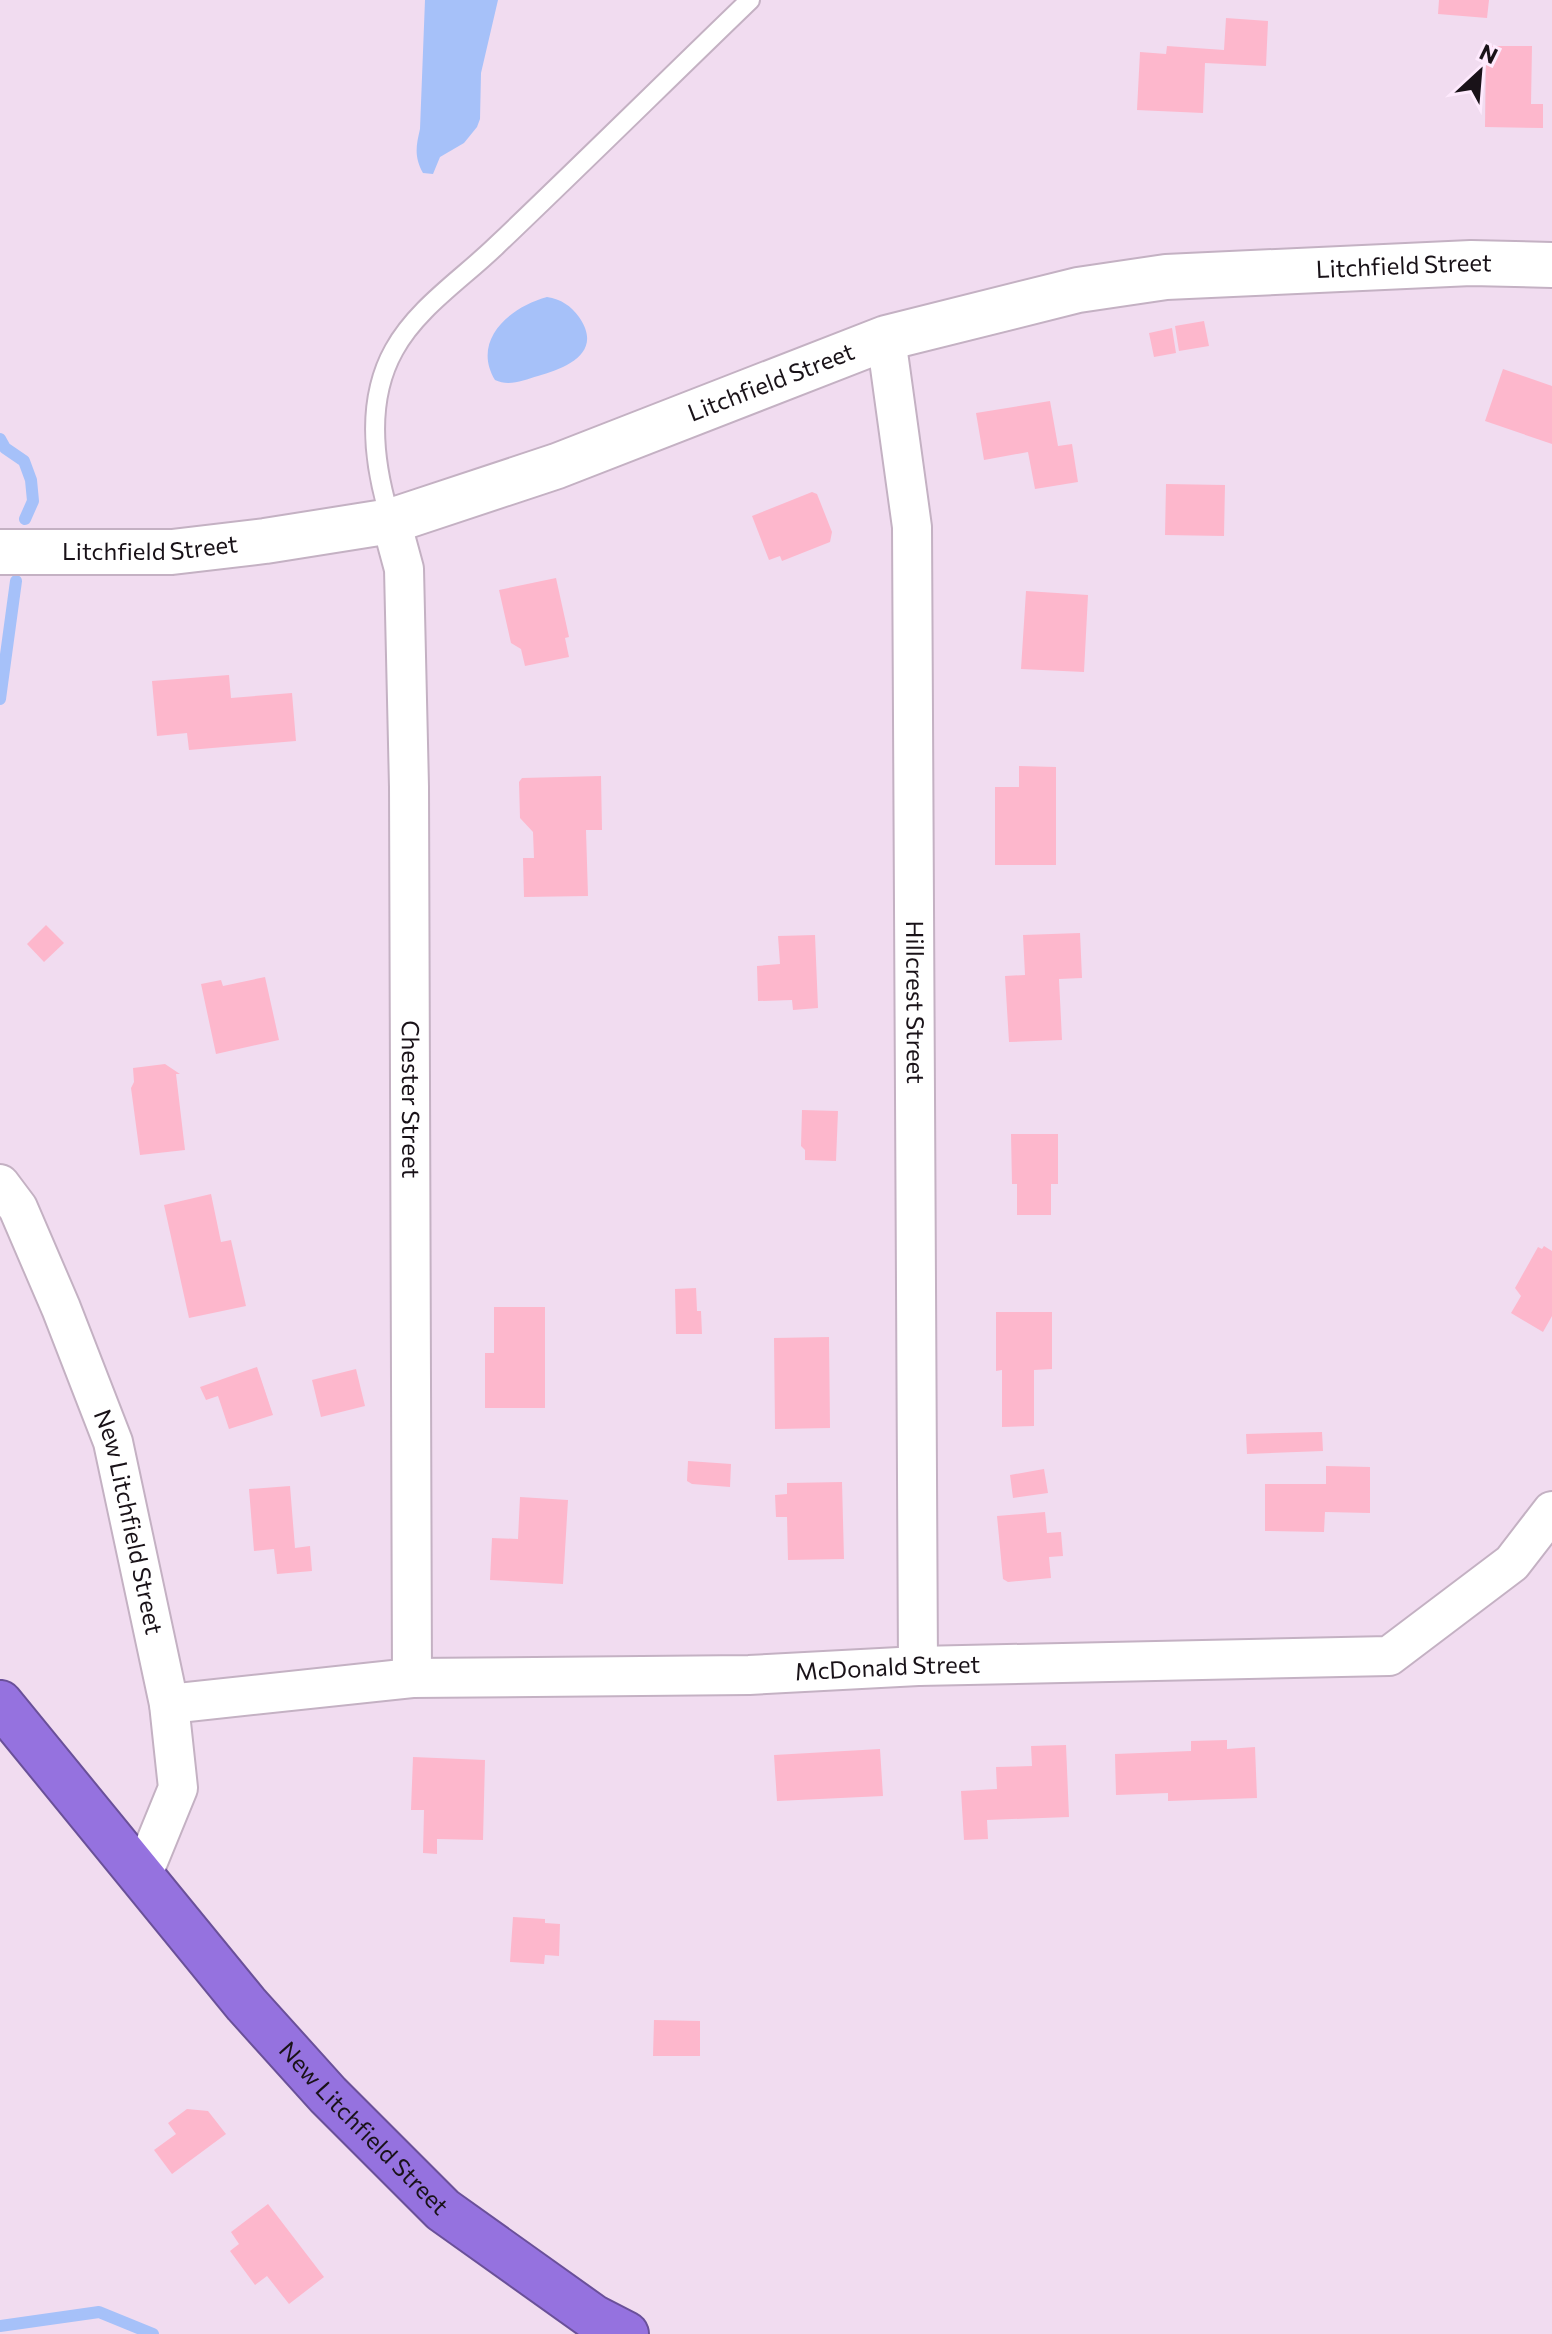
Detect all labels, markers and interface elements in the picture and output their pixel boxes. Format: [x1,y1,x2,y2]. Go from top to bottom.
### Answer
north arrow [1440,32,1520,112]
text: N [1476,38,1502,69]
street label: Litchfield Street [1315,247,1492,283]
street label: Litchfield Street [683,336,858,427]
street label: Litchfield Street [62,528,239,565]
street label: Hillcrest Street [901,920,931,1084]
street label: Chester Street [397,1020,426,1179]
street label: New Litchfield Street [89,1405,170,1637]
street label: McDonald Street [794,1649,981,1686]
street label: New Litchfield Street [274,2035,455,2220]

